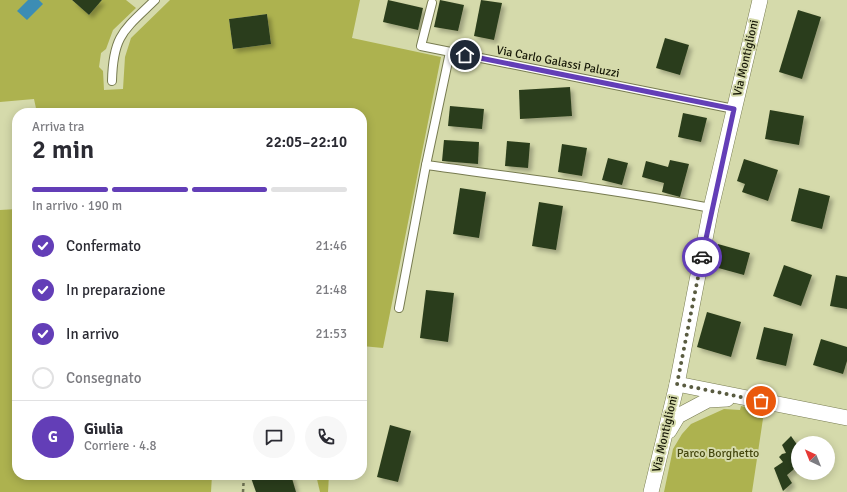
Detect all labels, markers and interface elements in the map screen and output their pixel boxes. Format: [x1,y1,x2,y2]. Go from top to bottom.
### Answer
street label: Via Montiglioni [730,18,762,98]
pin [448,38,482,72]
street label: Via Carlo Galassi Paluzzi [495,43,621,81]
icon: home [454,44,476,66]
text: Arriva tra [32,119,84,135]
text: 22:05–22:10 [266,133,347,151]
text: 2 min [32,134,94,166]
text: In arrivo · 190 m [32,198,122,214]
icon: check [32,235,54,257]
text: Confermato [66,237,141,255]
courier [682,237,722,277]
text: 21:46 [315,238,347,254]
icon: car [691,246,713,268]
icon: check [32,279,54,301]
text: In preparazione [66,281,165,299]
text: 21:48 [315,282,347,298]
icon: check [32,323,54,345]
text: In arrivo [66,325,119,343]
text: 21:53 [315,326,347,342]
text: Consegnato [66,369,141,387]
pin [744,384,778,418]
icon: bag [750,390,772,412]
street label: Via Montiglioni [649,394,681,474]
button: chat [253,416,295,458]
button: phone [305,416,347,458]
text: Giulia [84,420,123,438]
text: G [48,428,58,446]
north arrow [791,436,835,480]
map controls [791,436,835,480]
text: Corriere · 4.8 [84,438,157,454]
park label: Parco Borghetto [677,446,759,461]

